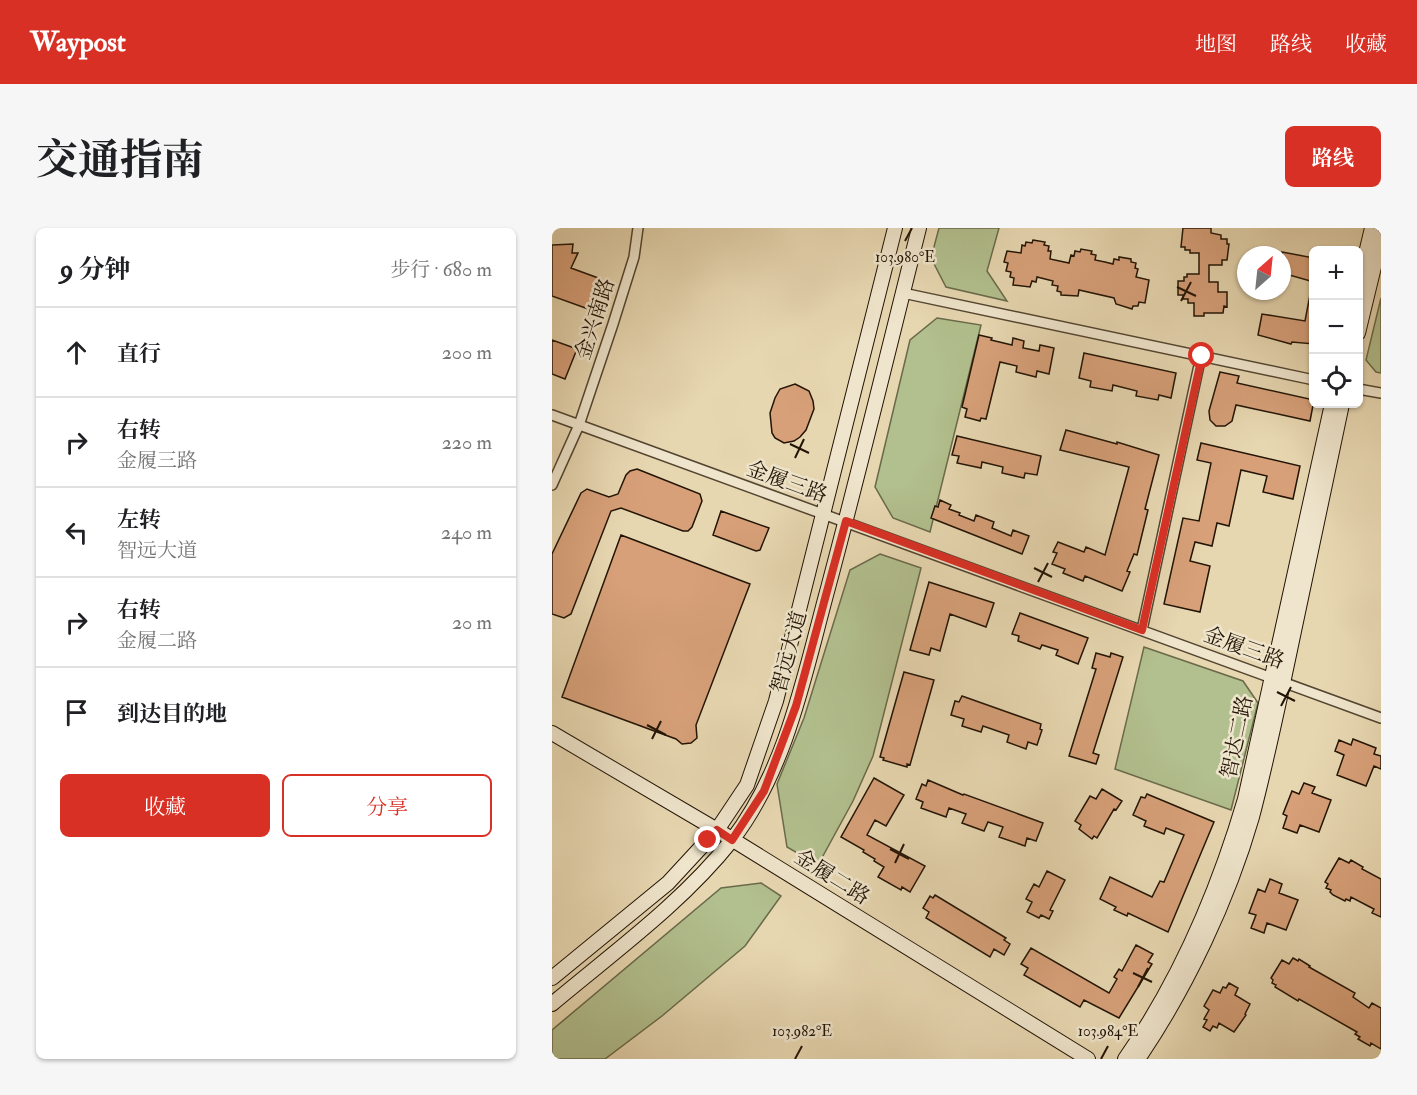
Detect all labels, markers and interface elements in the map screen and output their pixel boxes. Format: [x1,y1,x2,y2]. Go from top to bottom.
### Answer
text: Waypost [30,25,126,60]
text: 地图 [1195,31,1237,58]
text: 路线 [1270,31,1312,58]
text: 收藏 [1345,31,1387,58]
button: 路线 [1285,126,1381,187]
text: 交通指南 [36,135,204,187]
north arrow [1237,246,1291,300]
map controls [1309,246,1363,408]
button: + [1309,246,1363,300]
text: 103.980°E [875,248,935,267]
text: 9 分钟 [60,254,131,286]
text: 步行 · 680 m [390,257,492,282]
street label: 金兴南路 [569,275,621,363]
button: − [1309,300,1363,354]
icon: ahead [60,336,93,369]
text: 直行 [117,340,161,368]
text: 200 m [442,340,492,365]
route start [1188,342,1214,368]
button: locate [1309,354,1363,408]
text: 右转 [117,416,161,444]
icon: right [60,426,93,459]
text: 220 m [442,430,492,455]
text: 金履三路 [117,448,197,473]
street label: 金履三路 [743,455,831,509]
text: 左转 [117,506,161,534]
icon: left [60,516,93,549]
text: 240 m [441,520,492,545]
text: 智远大道 [117,538,197,563]
text: 右转 [117,596,161,624]
icon: right [60,606,93,639]
street label: 智远大道 [765,608,813,696]
text: 20 m [452,610,492,635]
street label: 金履三路 [1200,621,1288,675]
text: 金履二路 [117,628,197,653]
street label: 智达二路 [1215,693,1259,781]
icon: arrive [60,696,93,729]
text: 到达目的地 [117,700,227,728]
button: 收藏 [60,774,270,837]
button: 分享 [282,774,492,837]
route end [694,826,720,852]
street label: 金履二路 [789,843,875,911]
text: 103.982°E [772,1022,832,1041]
text: 103.984°E [1078,1022,1138,1041]

